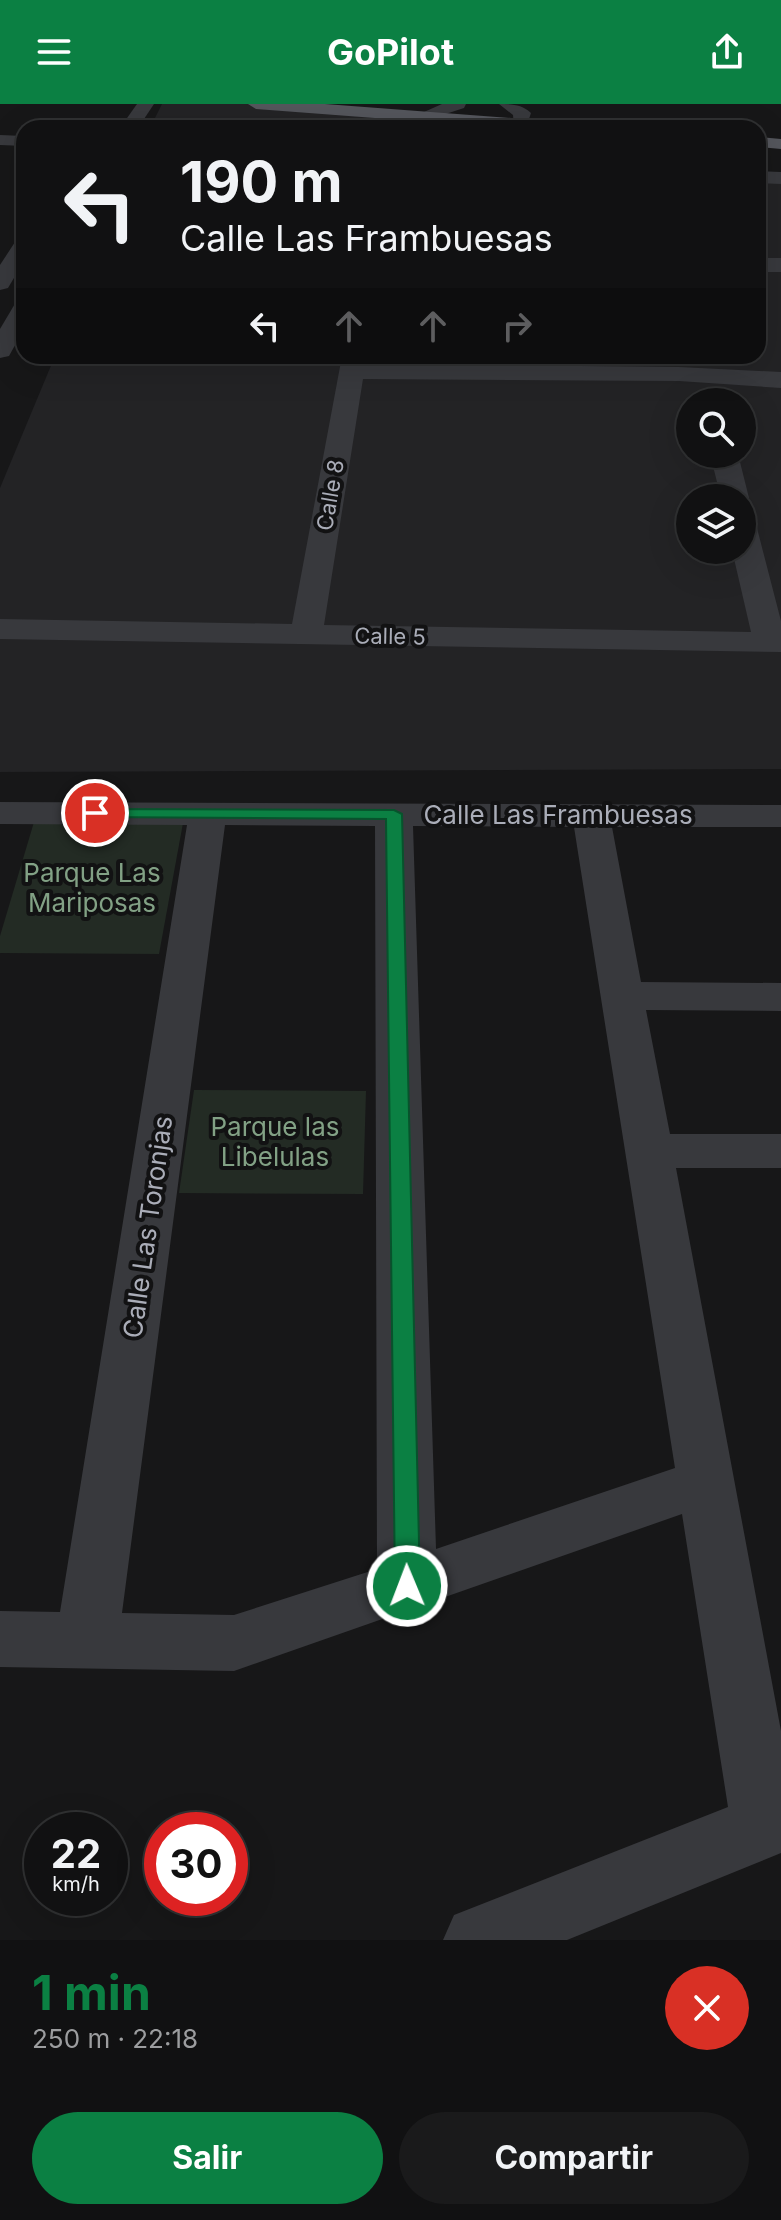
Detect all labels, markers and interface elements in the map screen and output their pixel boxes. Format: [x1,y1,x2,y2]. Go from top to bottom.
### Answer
icon: menu [32,30,76,74]
text: GoPilot [327,30,454,74]
icon: share [705,30,749,74]
text: 190 m [180,148,343,216]
icon: left [48,152,152,256]
text: Calle Las Frambuesas [180,216,553,260]
icon: left [243,304,287,348]
icon: ahead [327,304,371,348]
icon: ahead [411,304,455,348]
icon: right [495,304,539,348]
map controls [676,388,756,564]
button: search [676,388,756,468]
street label: Calle 8 [311,457,349,533]
button: layers [676,484,756,564]
street label: Calle 5 [354,622,426,650]
pin [61,779,129,847]
icon: arrive [73,791,117,835]
street label: Calle Las Frambuesas [423,799,693,830]
park label: Parque Las Mariposas [23,857,161,918]
park label: Parque las Libelulas [211,1111,339,1172]
street label: Calle Las Toronjas [117,1114,178,1340]
position arrow [365,1544,449,1628]
speed limit sign: 30 [144,1812,248,1916]
text: 22 [51,1829,101,1878]
text: km/h [52,1872,100,1896]
text: 1 min [32,1963,151,2022]
button: close [665,1966,749,2050]
text: 250 m · 22:18 [32,2023,198,2054]
button: Salir [32,2112,383,2204]
button: Compartir [399,2112,749,2204]

